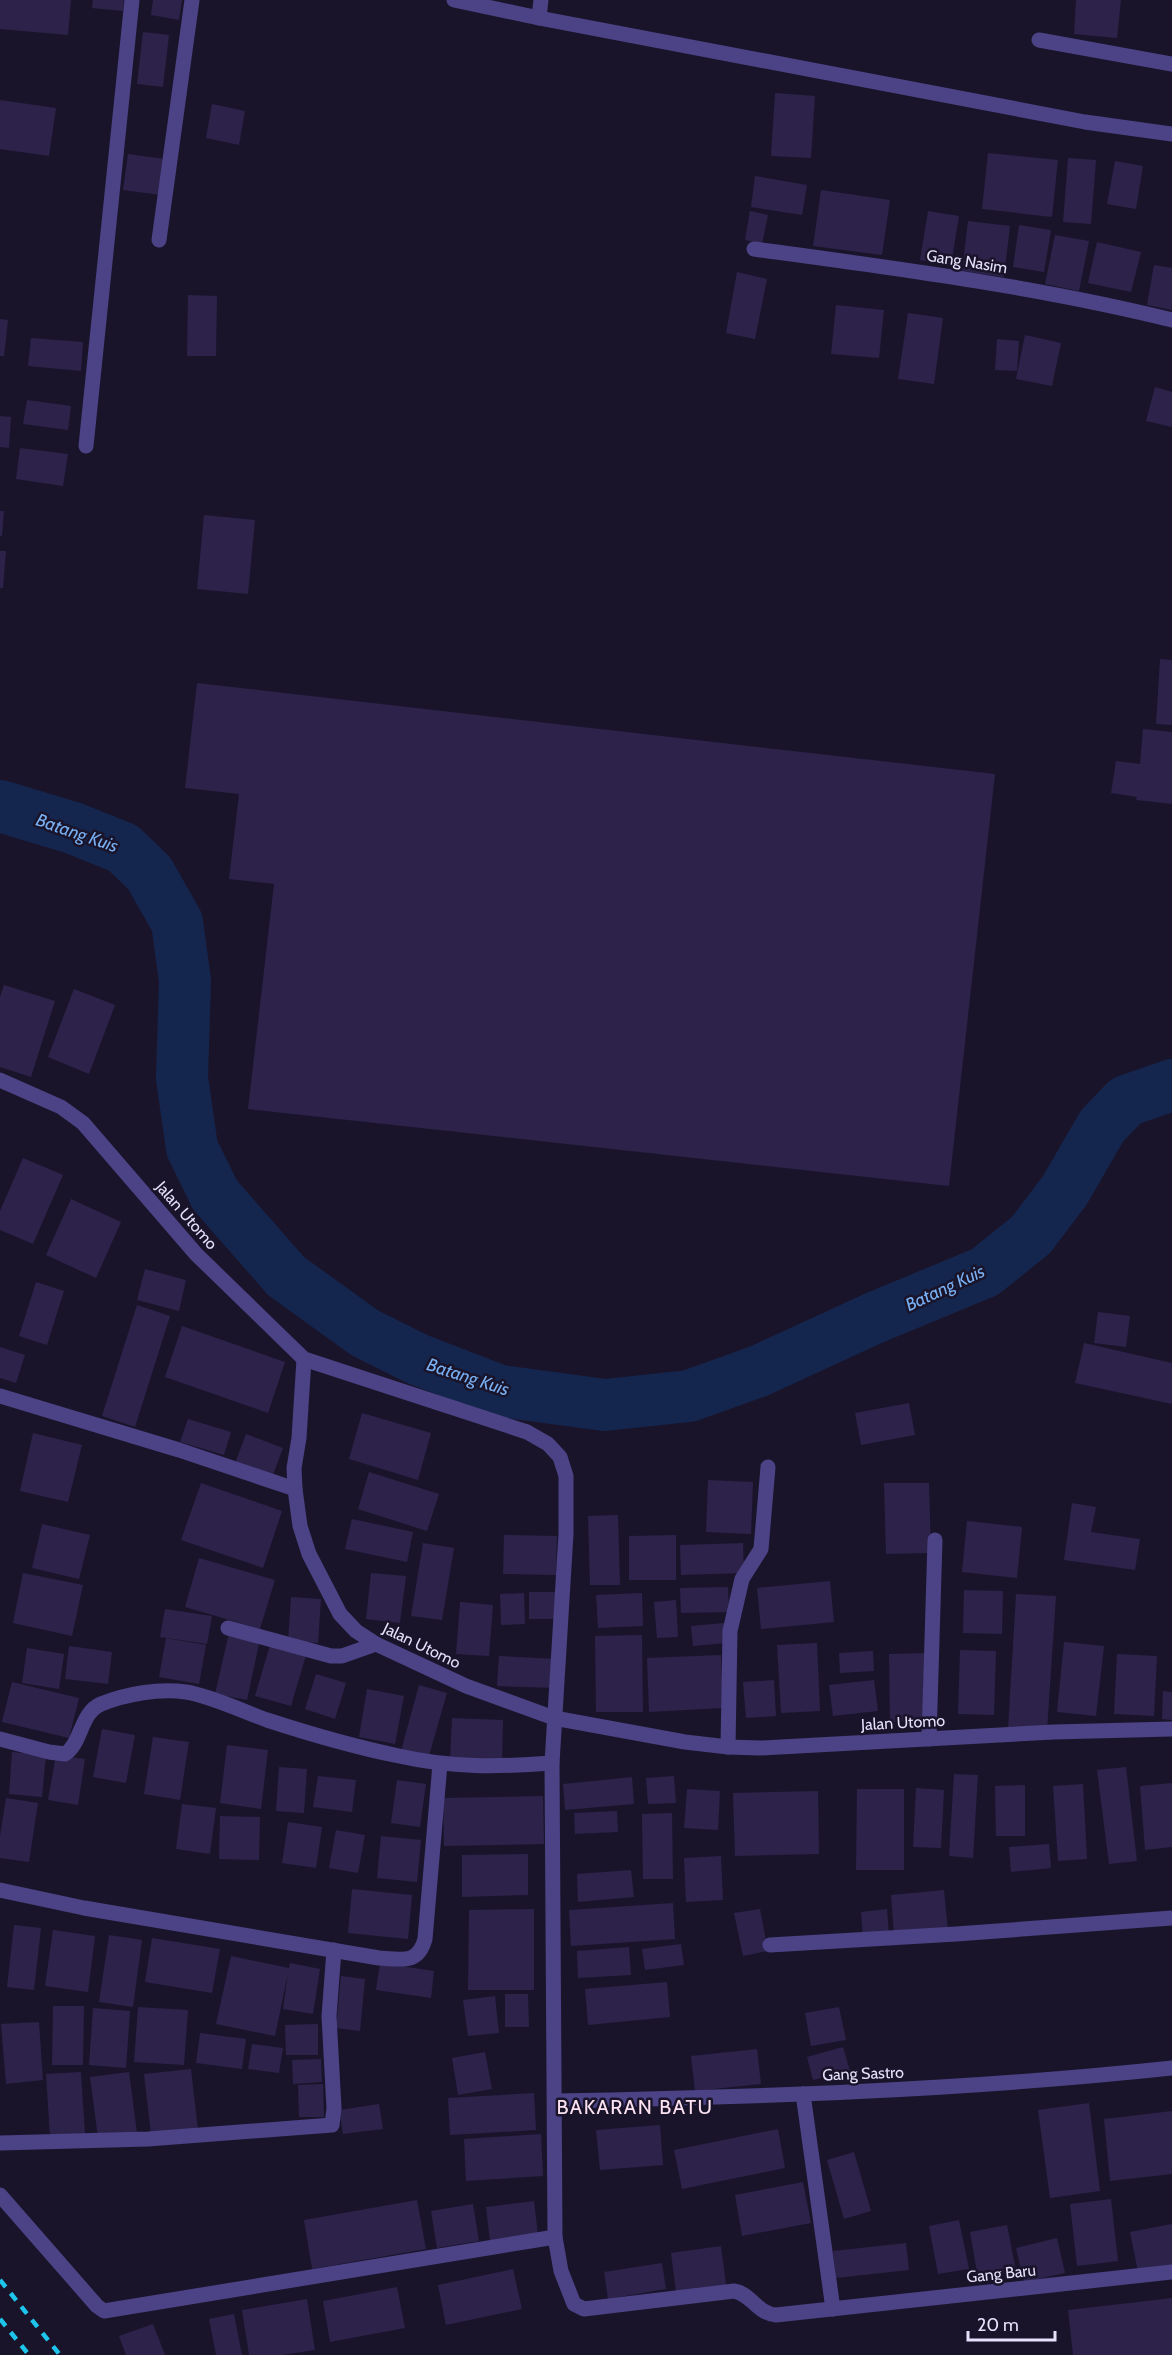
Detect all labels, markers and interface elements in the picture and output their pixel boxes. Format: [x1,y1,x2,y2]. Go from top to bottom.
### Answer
street label: Gang Nasim [925,246,1009,277]
water label: Batang Kuis [33,809,121,857]
street label: Jalan Utomo [151,1177,221,1253]
water label: Batang Kuis [902,1260,988,1316]
water label: Batang Kuis [424,1353,512,1401]
street label: Jalan Utomo [379,1618,464,1672]
street label: Jalan Utomo [860,1711,946,1734]
street label: Gang Sastro [822,2063,904,2084]
district label: BAKARAN BATU [556,2095,714,2119]
street label: Gang Baru [965,2260,1037,2287]
scale bar [968,2304,1055,2342]
text: 20 m [977,2314,1019,2336]

